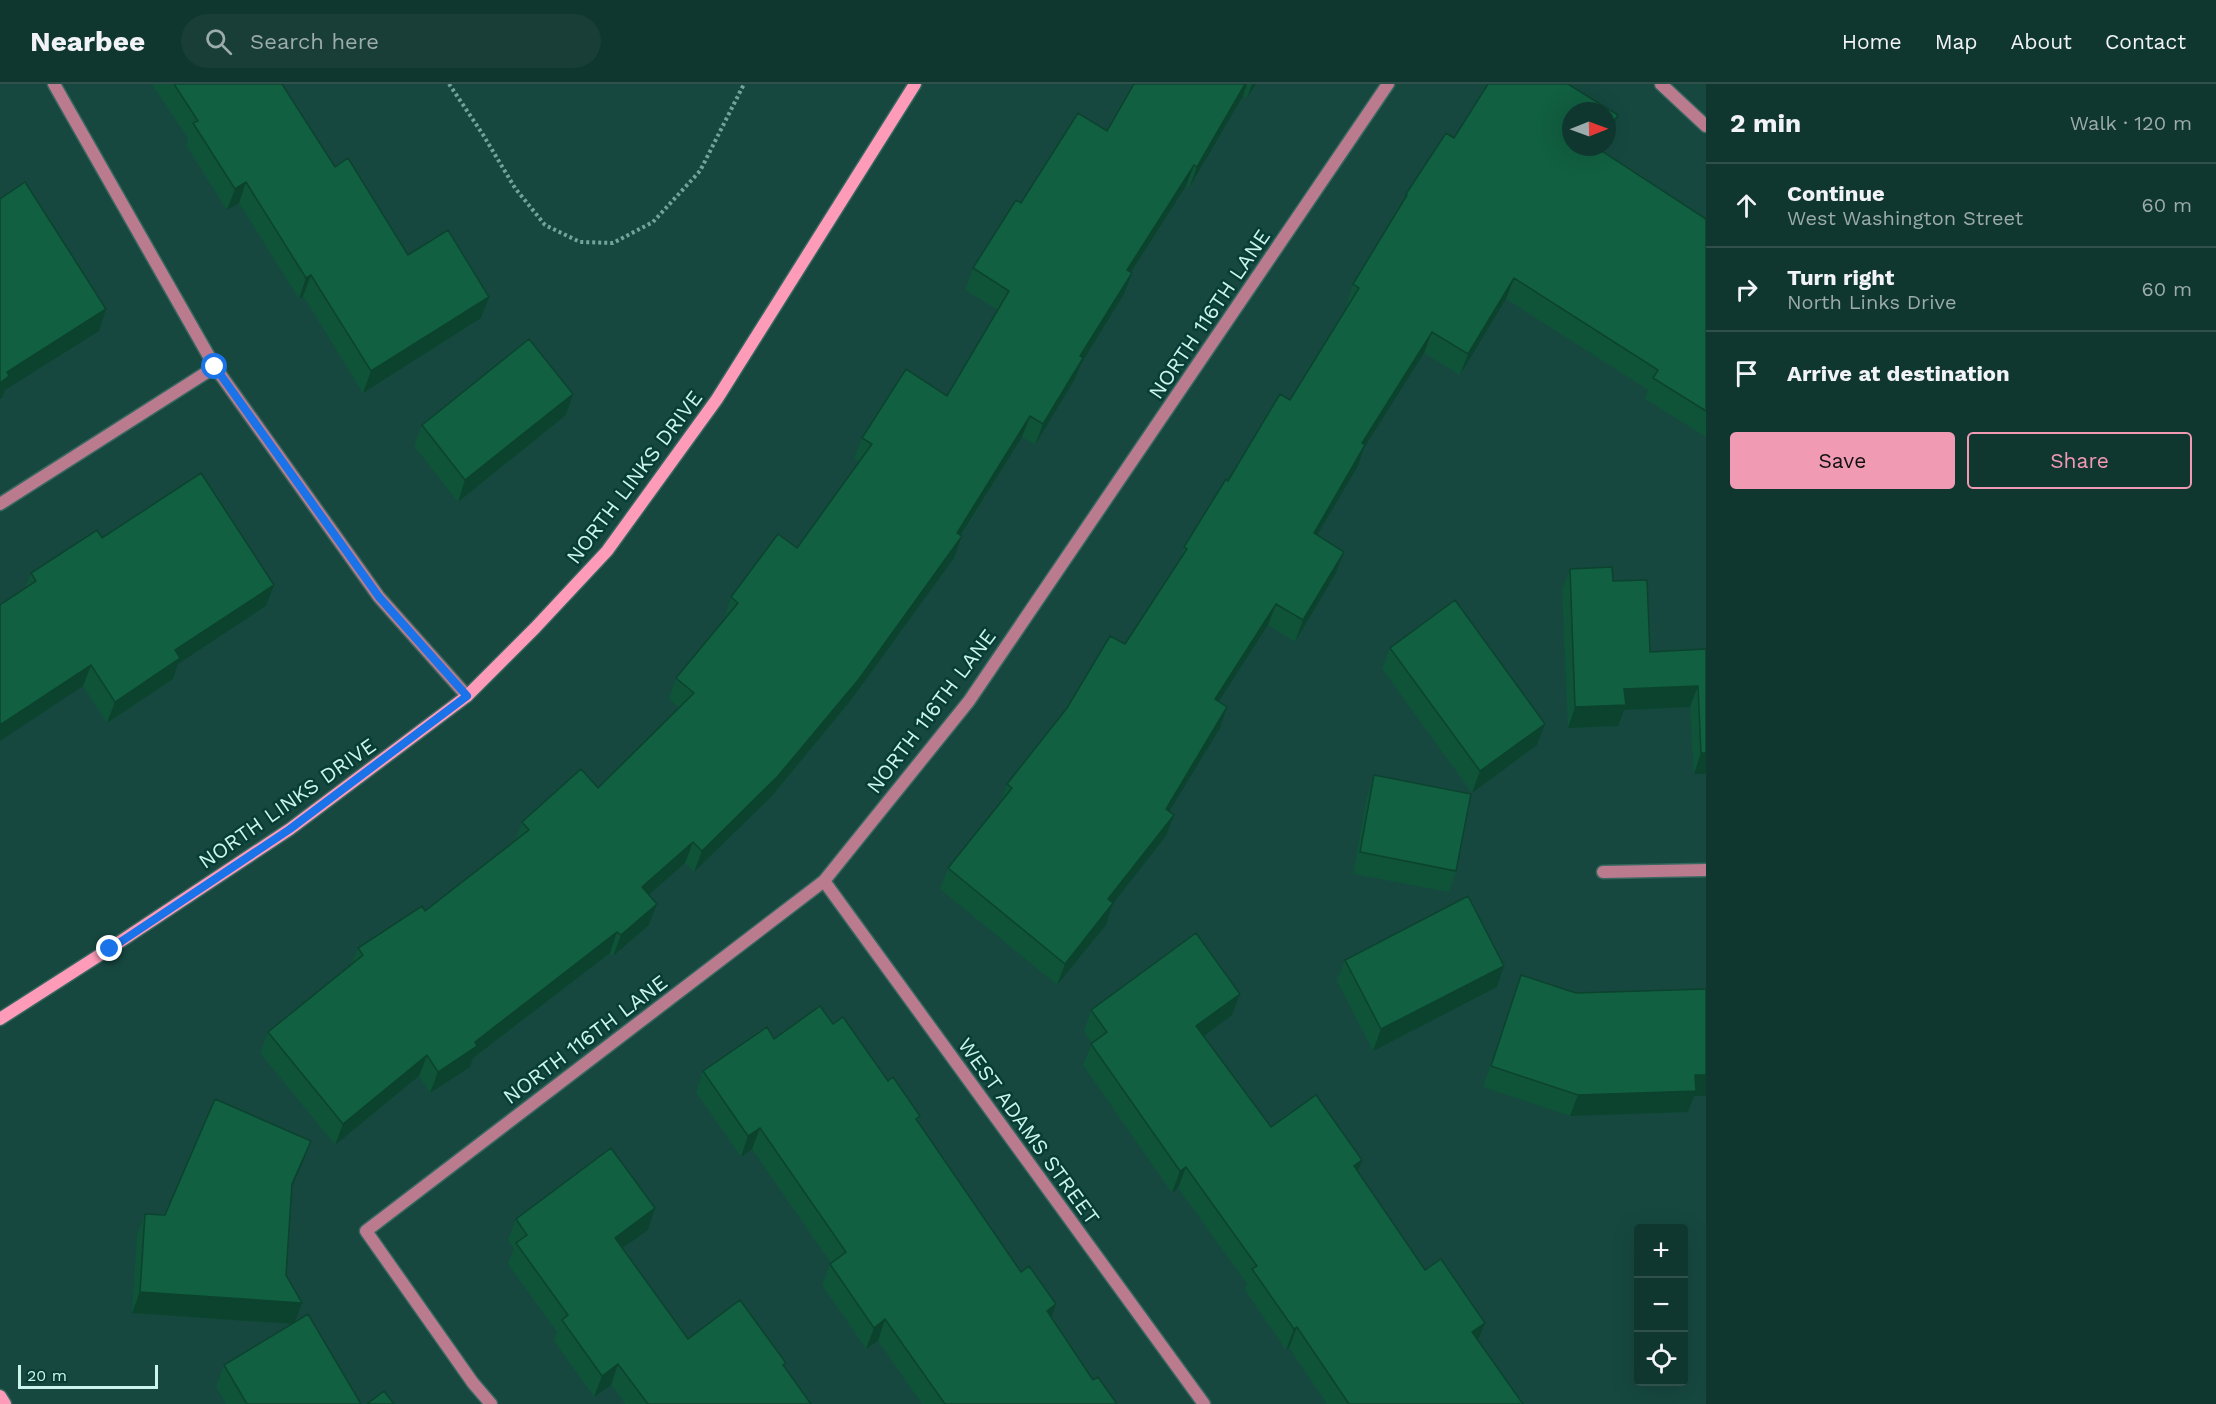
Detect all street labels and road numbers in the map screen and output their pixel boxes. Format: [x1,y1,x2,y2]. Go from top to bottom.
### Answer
street label: NORTH 116TH LANE [1143,224,1275,404]
street label: NORTH LINKS DRIVE [561,385,707,569]
street label: NORTH 116TH LANE [861,624,1001,798]
street label: NORTH LINKS DRIVE [194,732,380,874]
street label: NORTH 116TH LANE [498,969,672,1109]
street label: WEST ADAMS STREET [953,1033,1105,1230]

